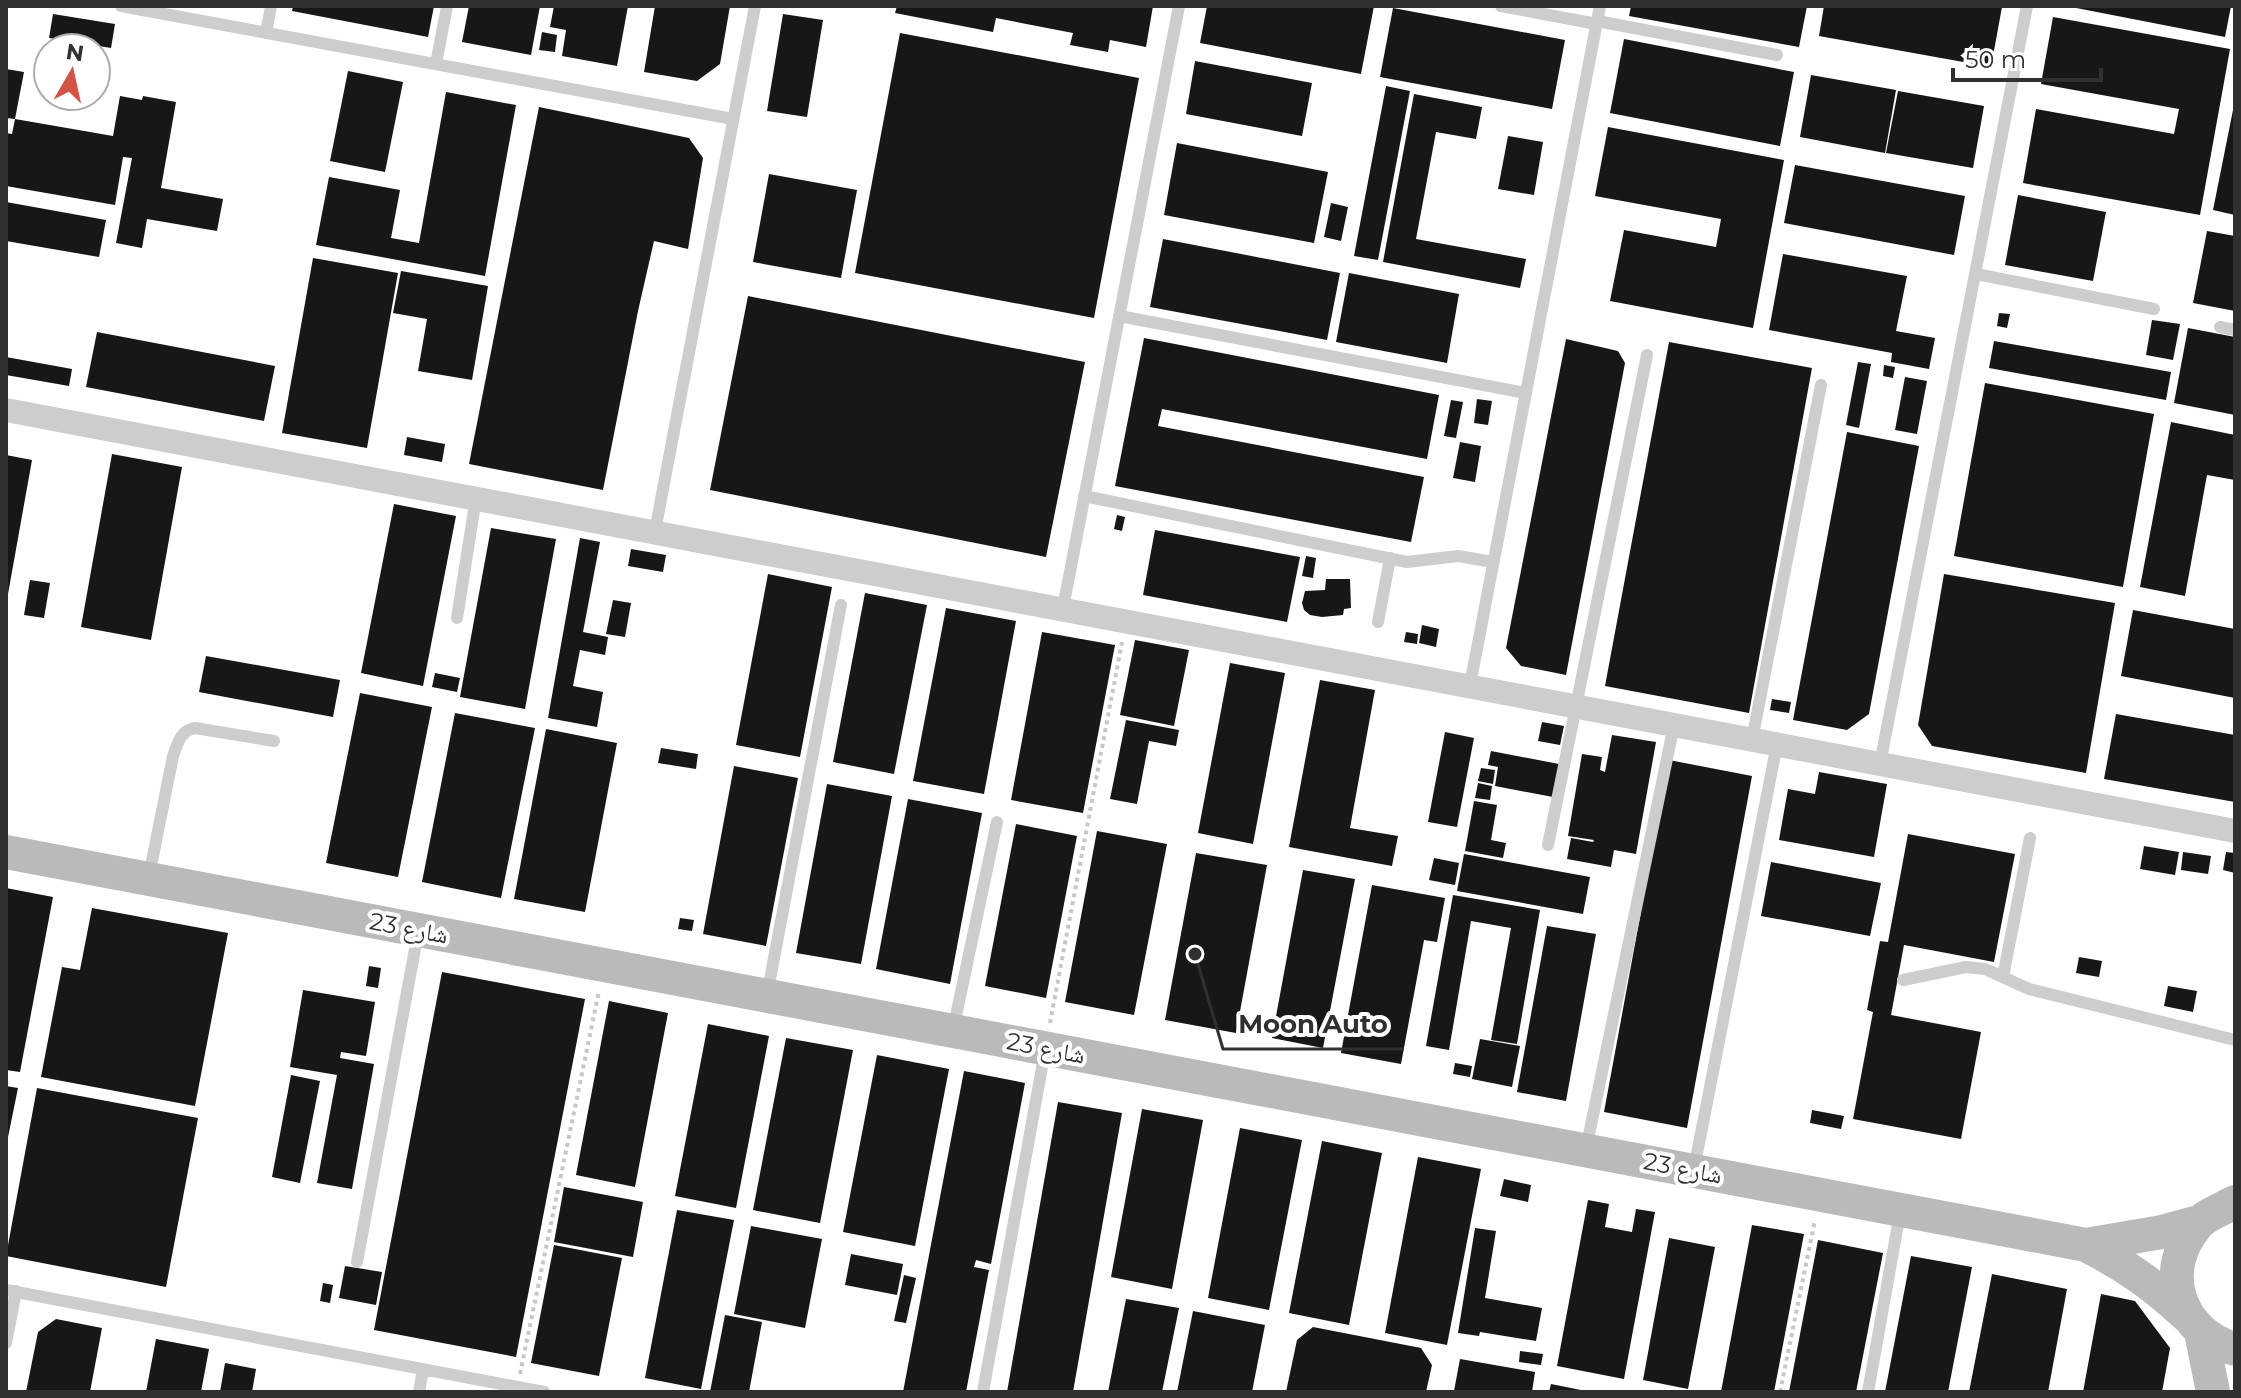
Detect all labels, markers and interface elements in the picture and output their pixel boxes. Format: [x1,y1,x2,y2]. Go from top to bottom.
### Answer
north arrow [32,32,112,112]
scale bar [1953,32,2101,82]
text: N [64,38,86,67]
text: 50 m [1965,45,2026,74]
street label: شارع 23 [367,906,451,951]
callout: Moon Auto [1223,999,1404,1049]
text: Moon Auto [1238,1008,1388,1040]
street label: شارع 23 [1004,1026,1088,1071]
street label: شارع 23 [1641,1146,1725,1191]

